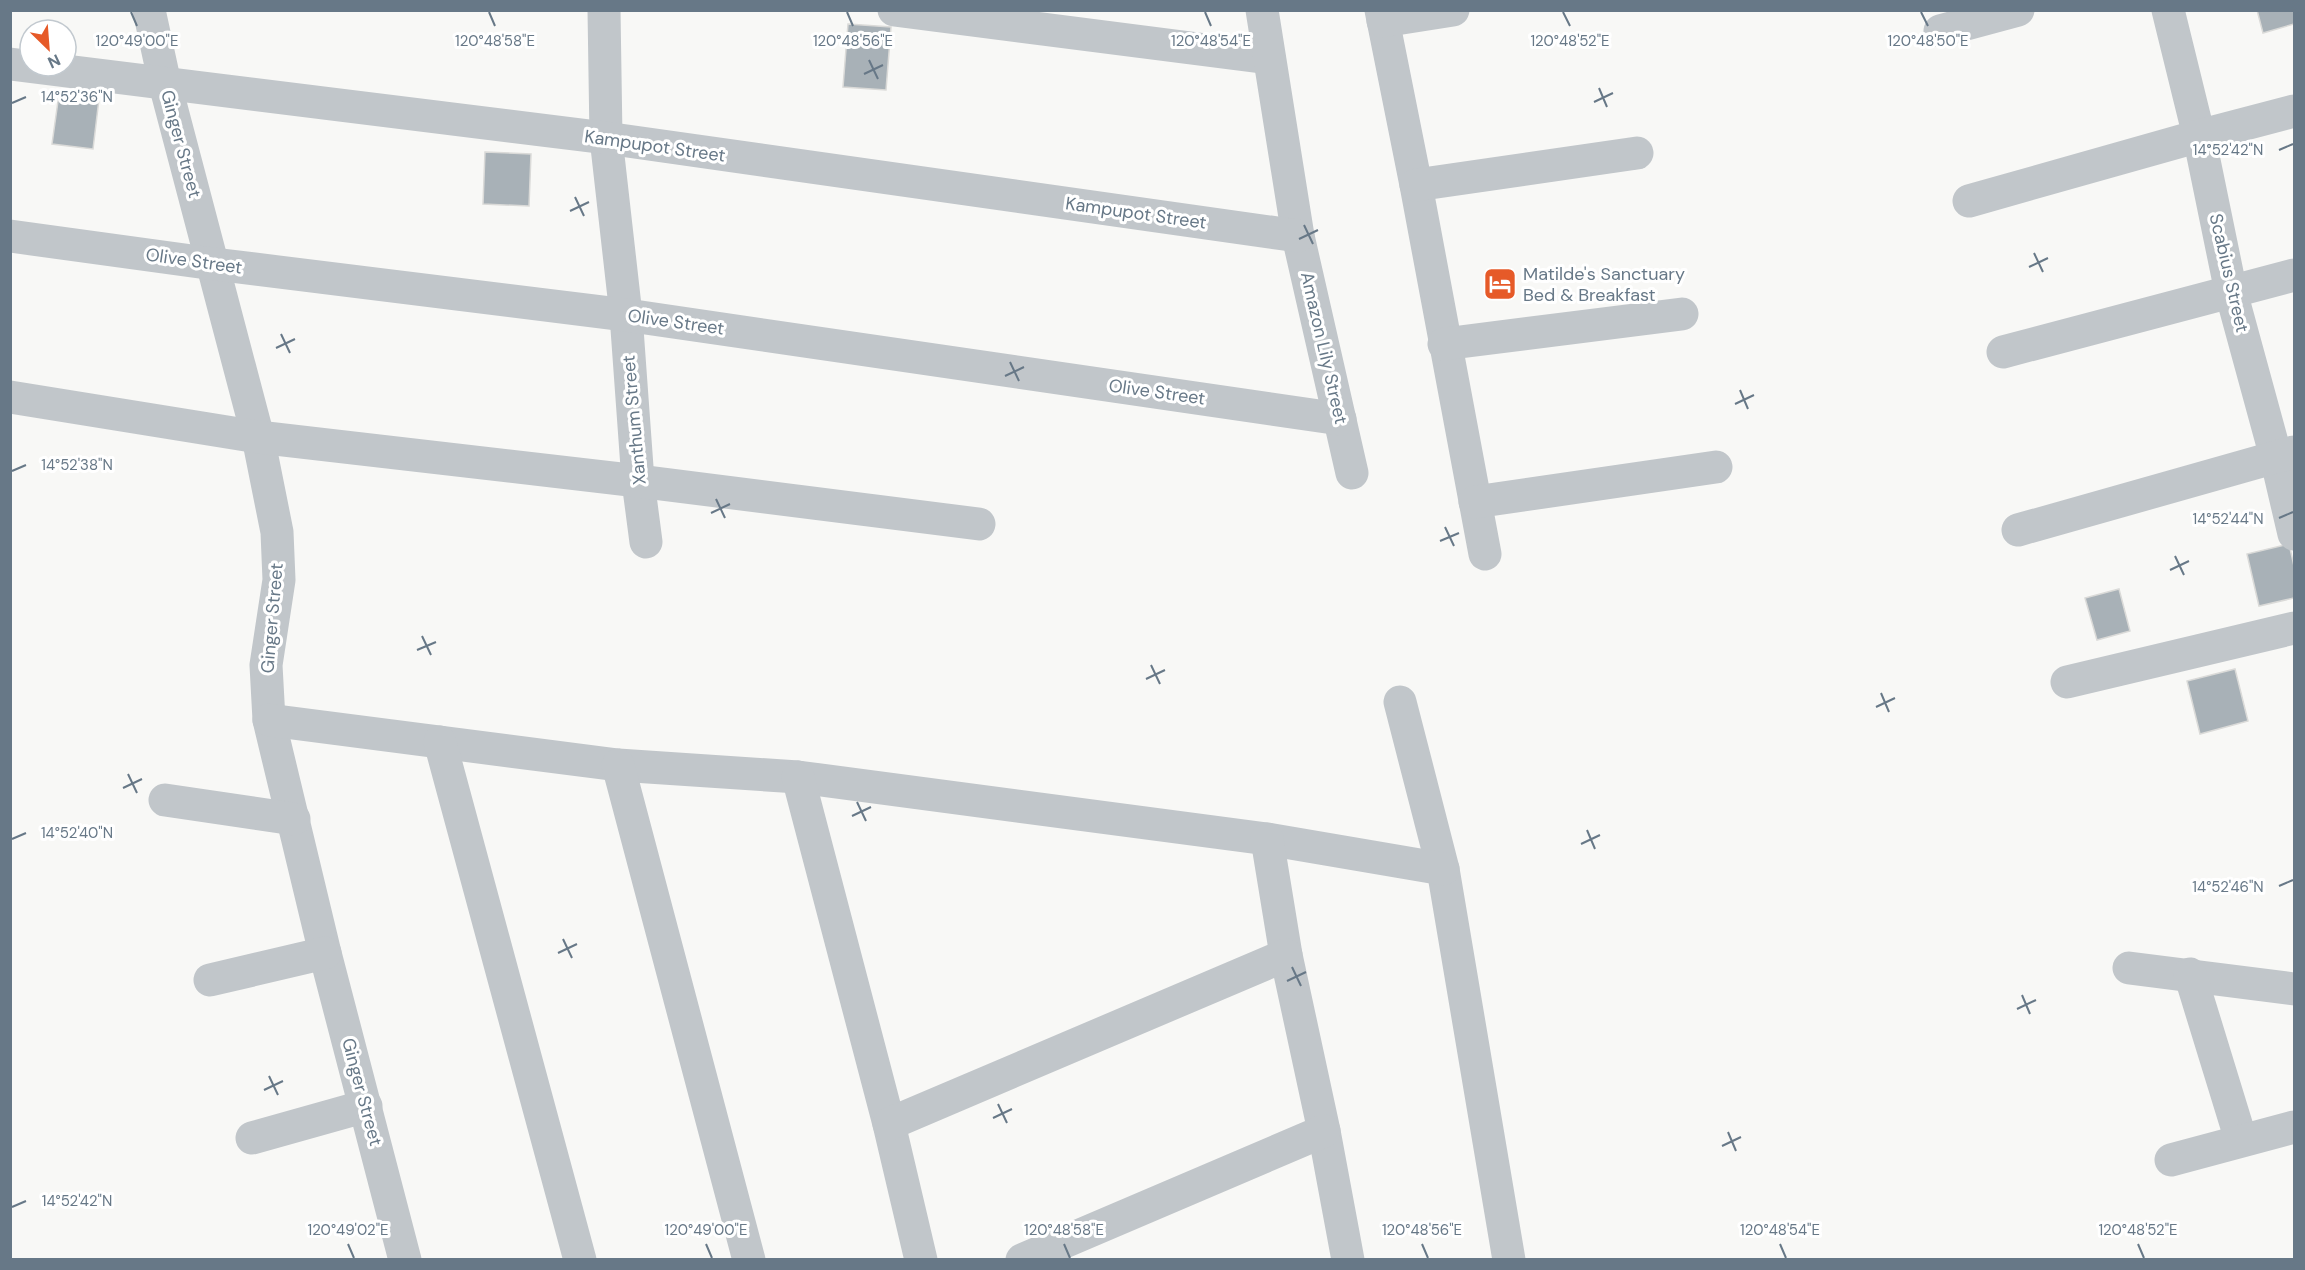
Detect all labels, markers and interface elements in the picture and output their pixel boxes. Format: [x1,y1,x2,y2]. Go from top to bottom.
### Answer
north arrow [18,18,78,78]
text: 120°49'00"E [96,31,178,51]
text: 120°48'58"E [455,31,535,51]
text: 120°48'56"E [813,31,893,51]
text: 120°48'54"E [1171,31,1251,51]
text: 120°48'52"E [1530,31,1610,51]
text: 120°48'50"E [1888,31,1969,51]
text: N [44,49,64,73]
text: 14°52'36"N [41,87,113,107]
street label: Ginger Street [155,87,207,201]
street label: Kampupot Street [583,124,727,168]
text: 14°52'42"N [2193,140,2263,160]
street label: Kampupot Street [1064,191,1208,235]
street label: Scabius Street [2204,211,2254,335]
street label: Olive Street [144,242,244,280]
place label: Matilde's Sanctuary Bed & Breakfast [1523,262,1685,307]
hotel icon: Matilde's Sanctuary Bed & Breakfast [1482,266,1518,302]
street label: Amazon Lily Street [1295,270,1353,426]
street label: Olive Street [626,303,726,341]
street label: Xanthum Street [616,354,652,486]
street label: Olive Street [1107,373,1207,411]
text: 14°52'38"N [41,455,113,475]
text: 14°52'44"N [2193,509,2264,529]
street label: Ginger Street [255,562,289,674]
text: 14°52'40"N [41,823,113,843]
text: 14°52'46"N [2192,877,2264,897]
street label: Ginger Street [336,1035,388,1149]
text: 14°52'42"N [42,1191,112,1211]
text: 120°49'02"E [307,1220,389,1240]
text: 120°49'00"E [665,1220,747,1240]
text: 120°48'58"E [1024,1220,1104,1240]
text: 120°48'56"E [1382,1220,1462,1240]
text: 120°48'54"E [1740,1220,1820,1240]
text: 120°48'52"E [2098,1220,2178,1240]

